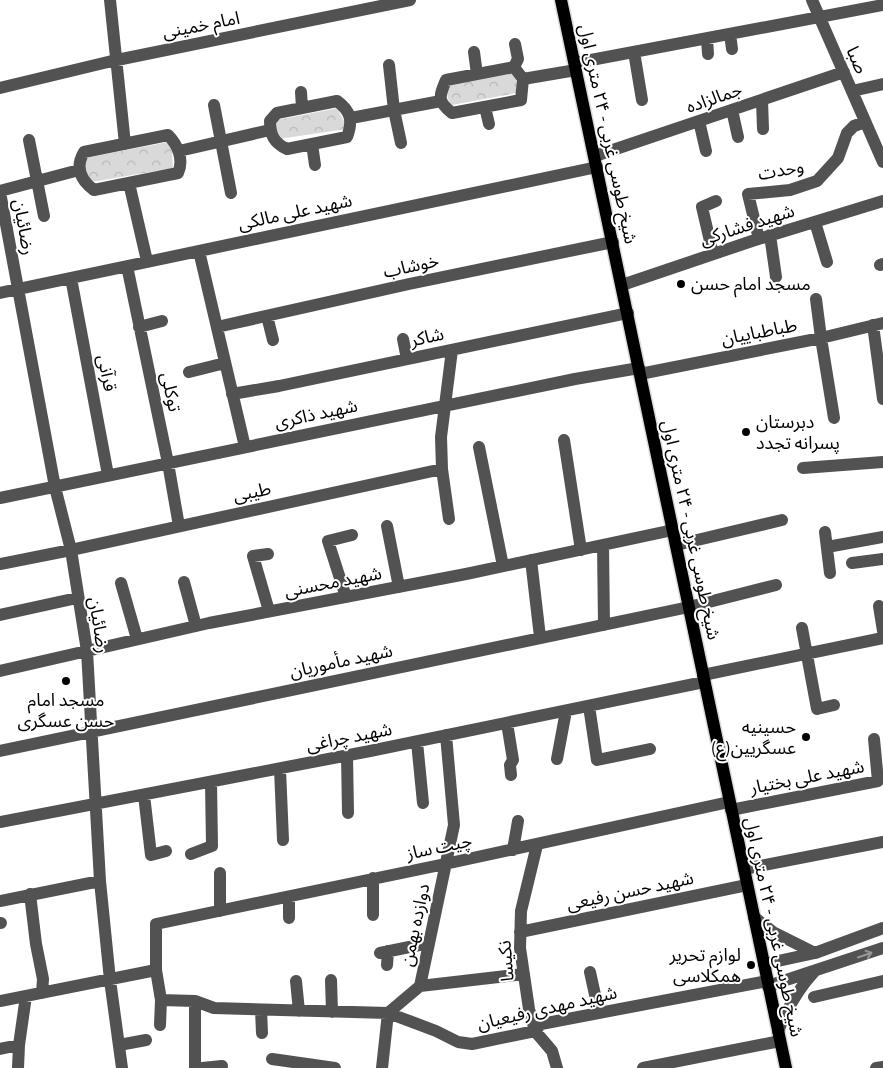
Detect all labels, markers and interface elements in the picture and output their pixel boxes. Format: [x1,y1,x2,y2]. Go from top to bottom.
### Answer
street label: امام خمینی [160,6,242,46]
street label: شیخ طوسی غربی - ۲۴ متری اول [572,22,643,246]
street label: صبا [839,42,874,78]
street label: جمالزاده [683,77,746,120]
street label: وحدت [756,154,806,187]
street label: شهید علی مالکی [236,188,355,237]
street label: رضائیان [6,197,41,257]
street label: شهید فشارکی [697,198,798,253]
street label: خوشاب [381,248,441,285]
place label: مسجد امام حسن [691,272,811,298]
marker: مسجد امام حسن [675,278,687,290]
street label: طباطباییان [719,313,799,352]
street label: شاکر [407,322,446,353]
street label: قرآنی [91,353,122,394]
street label: توکلی [154,370,187,414]
street label: شهید ذاکری [272,394,360,435]
place label: دبرستان پسرانه تجدد [756,410,840,456]
street label: شیخ طوسی غربی - ۲۴ متری اول [655,418,726,642]
marker: دبرستان پسرانه تجدد [740,426,752,438]
street label: طیبی [231,476,273,509]
street label: شهید محسنی [282,561,384,604]
street label: رضائیان [82,595,115,655]
street label: شهید مأموریان [287,638,395,685]
marker: مسجد امام حسن عسگری [60,675,72,687]
place label: مسجد امام حسن عسگری [18,688,114,734]
place label: حسینیه عسگریین(ع) [711,715,796,762]
street label: شهید چراغی [304,717,394,758]
marker: حسینیه عسگریین(ع) [800,731,812,743]
street label: شهید علی بختیار [747,754,866,801]
street label: شیخ طوسی غربی - ۲۴ متری اول [738,815,809,1039]
street label: چیت ساز [403,828,474,867]
street label: شهید حسن رفیعی [564,866,696,917]
street label: دوازده بهمن [395,881,436,969]
street label: نکیسا [492,939,521,983]
place label: لوازم تحریر همکلاسی [668,943,741,989]
one-way arrow [857,950,872,959]
marker: لوازم تحریر همکلاسی [745,959,757,971]
street label: شهید مهدی رفیعیان [475,980,620,1037]

